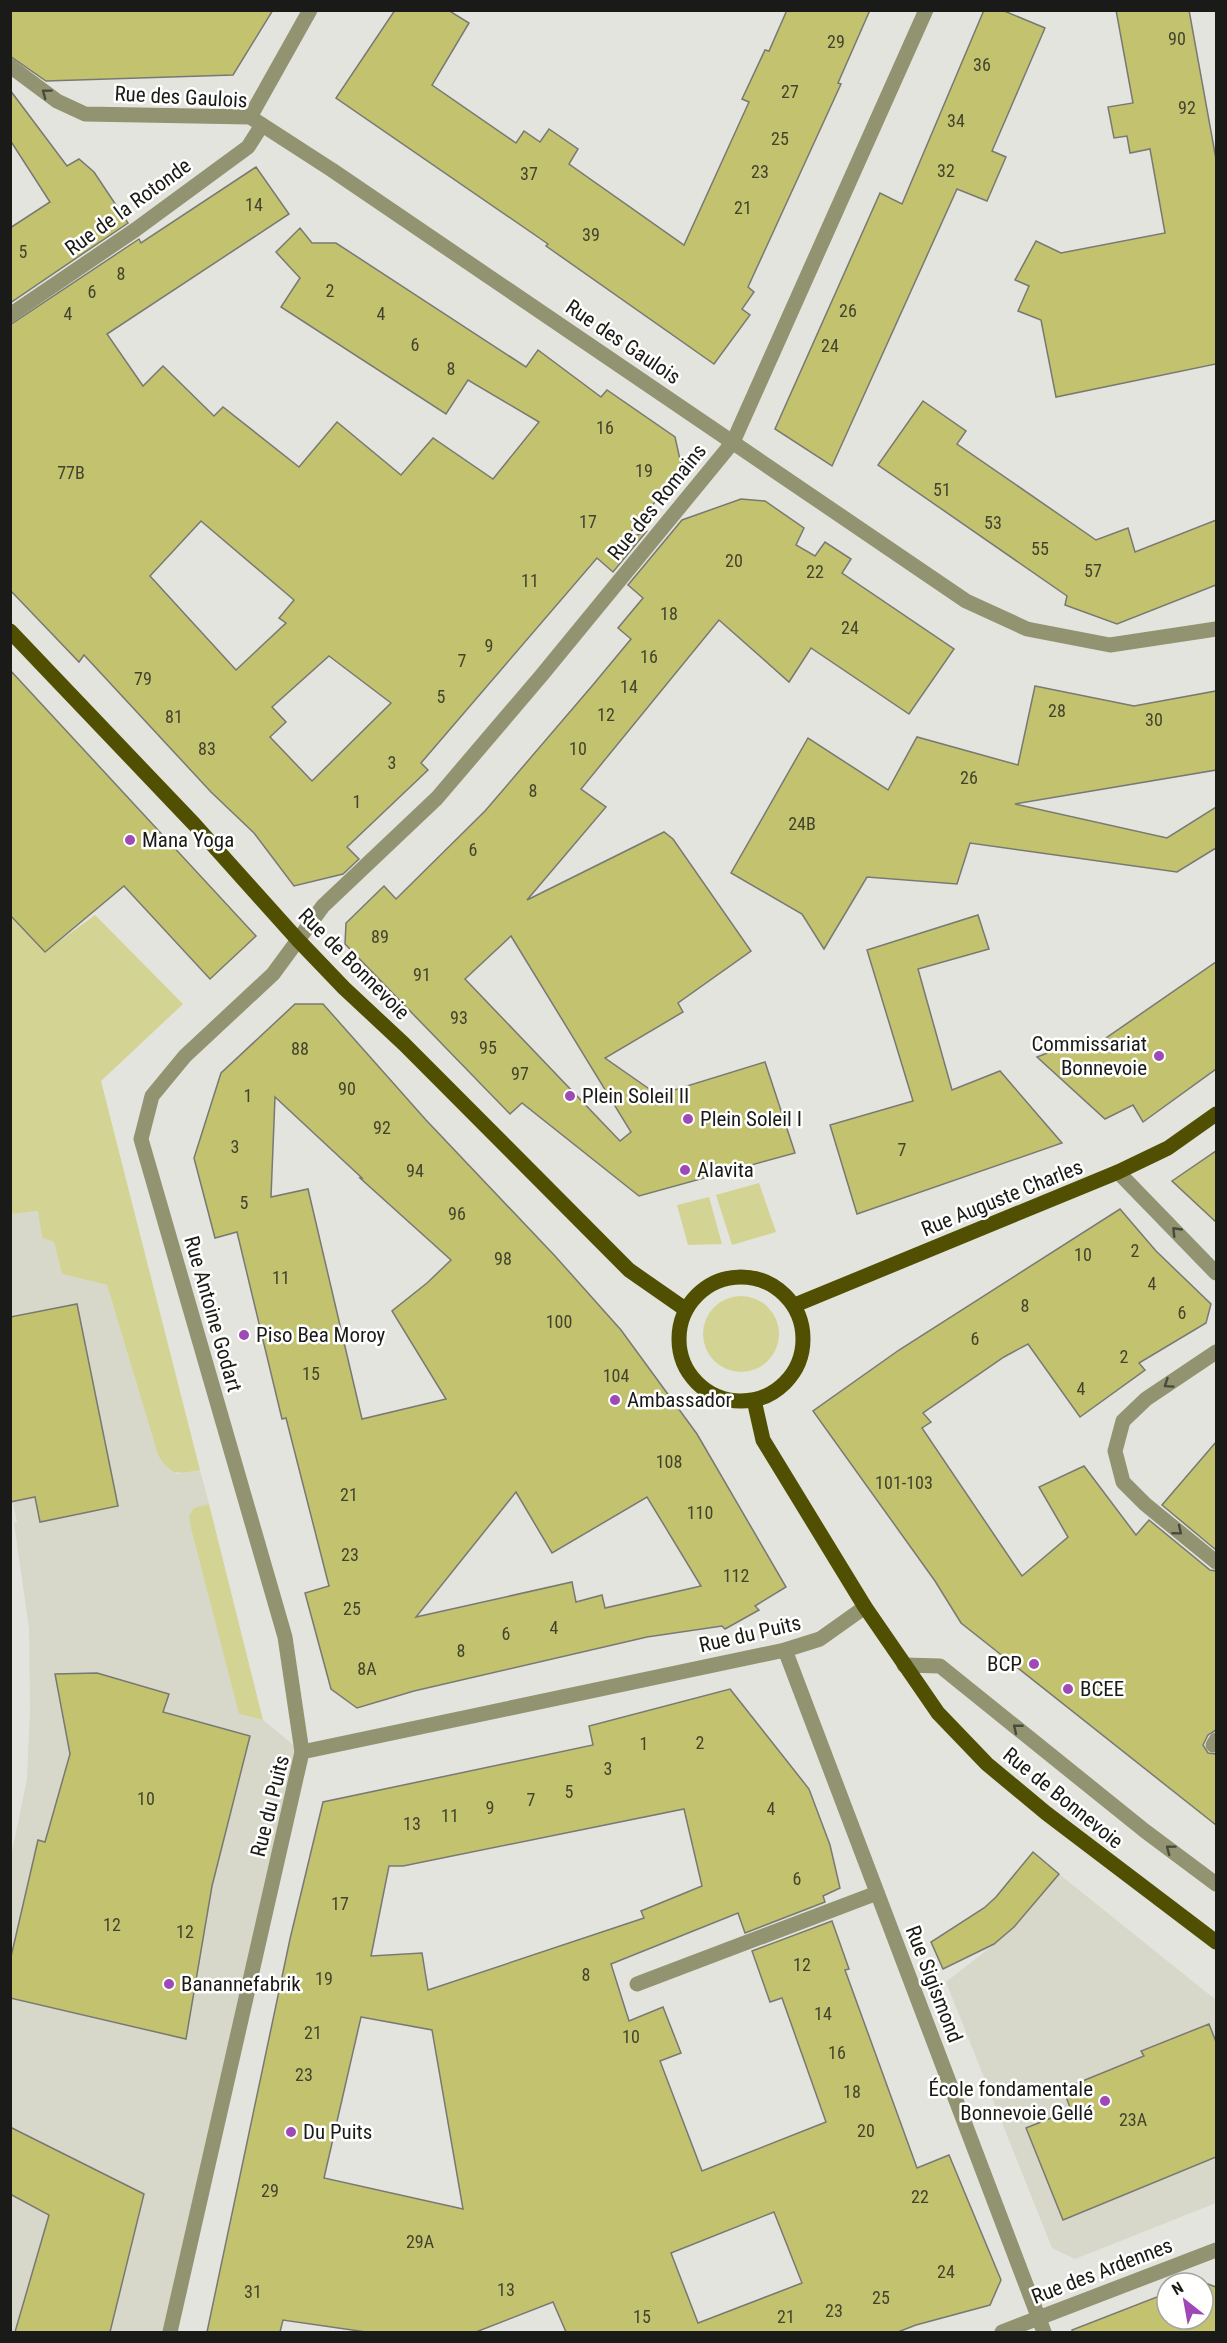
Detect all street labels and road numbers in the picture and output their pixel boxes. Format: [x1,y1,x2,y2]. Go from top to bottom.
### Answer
street label: Rue des Gaulois [114,82,248,112]
street label: Rue de la Rotonde [61,153,196,261]
street label: Rue des Gaulois [561,295,685,389]
street label: Rue des Romains [603,439,711,565]
street label: Rue de Bonnevoie [293,903,415,1025]
street label: Rue Auguste Charles [918,1155,1086,1241]
street label: Rue Antoine Godart [179,1233,247,1395]
street label: Rue du Puits [697,1611,803,1657]
street label: Rue de Bonnevoie [998,1742,1128,1854]
street label: Rue du Puits [246,1753,294,1859]
street label: Rue Sigismond [901,1922,967,2046]
street label: Rue des Ardennes [1028,2233,1176,2309]

